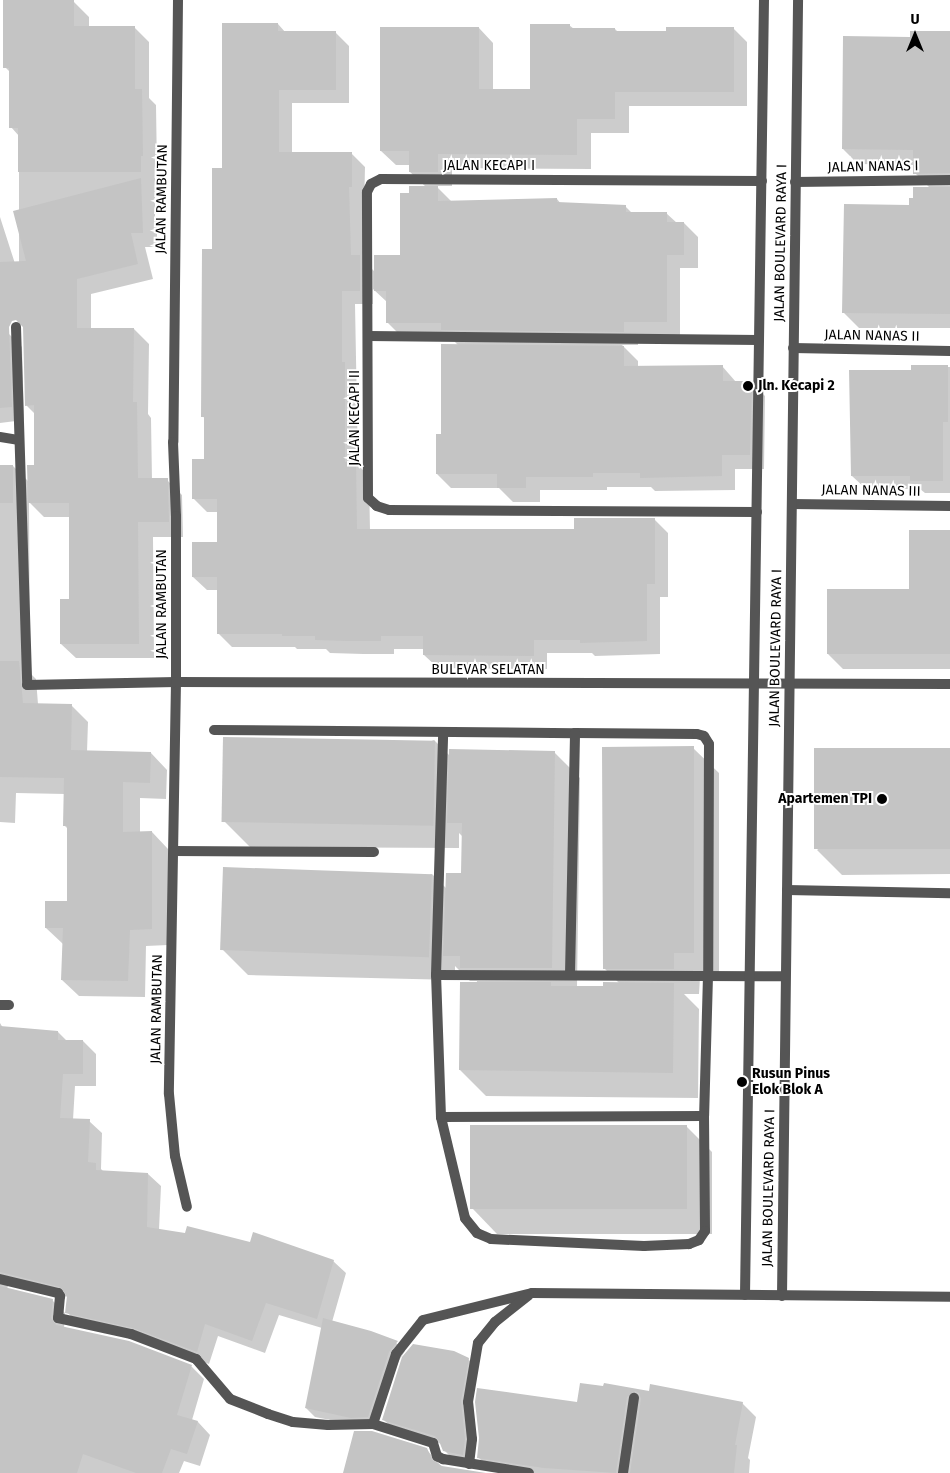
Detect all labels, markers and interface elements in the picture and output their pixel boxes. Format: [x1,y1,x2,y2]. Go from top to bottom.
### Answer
north arrow [890,10,940,60]
text: U [910,11,920,28]
street label: JALAN RAMBUTAN [153,144,171,254]
street label: JALAN KECAPI I [443,158,535,174]
street label: JALAN NANAS I [827,158,919,176]
street label: JALAN BOULEVARD RAYA I [771,164,791,322]
street label: JALAN NANAS II [824,327,920,345]
street label: JALAN KECAPI II [347,370,363,466]
place label: Jln. Kecapi 2 [758,378,835,394]
marker: Jln. Kecapi 2 [742,380,754,392]
street label: JALAN NANAS III [821,482,921,500]
street label: JALAN RAMBUTAN [154,549,170,659]
street label: JALAN BOULEVARD RAYA I [766,569,786,727]
street label: BULEVAR SELATAN [431,662,545,678]
place label: Apartemen TPI [778,791,872,807]
marker: Apartemen TPI [876,793,888,805]
street label: JALAN RAMBUTAN [148,954,166,1064]
place label: Rusun Pinus Elok Blok A [752,1066,830,1098]
marker: Rusun Pinus Elok Blok A [736,1076,748,1088]
street label: JALAN BOULEVARD RAYA I [759,1109,779,1267]

